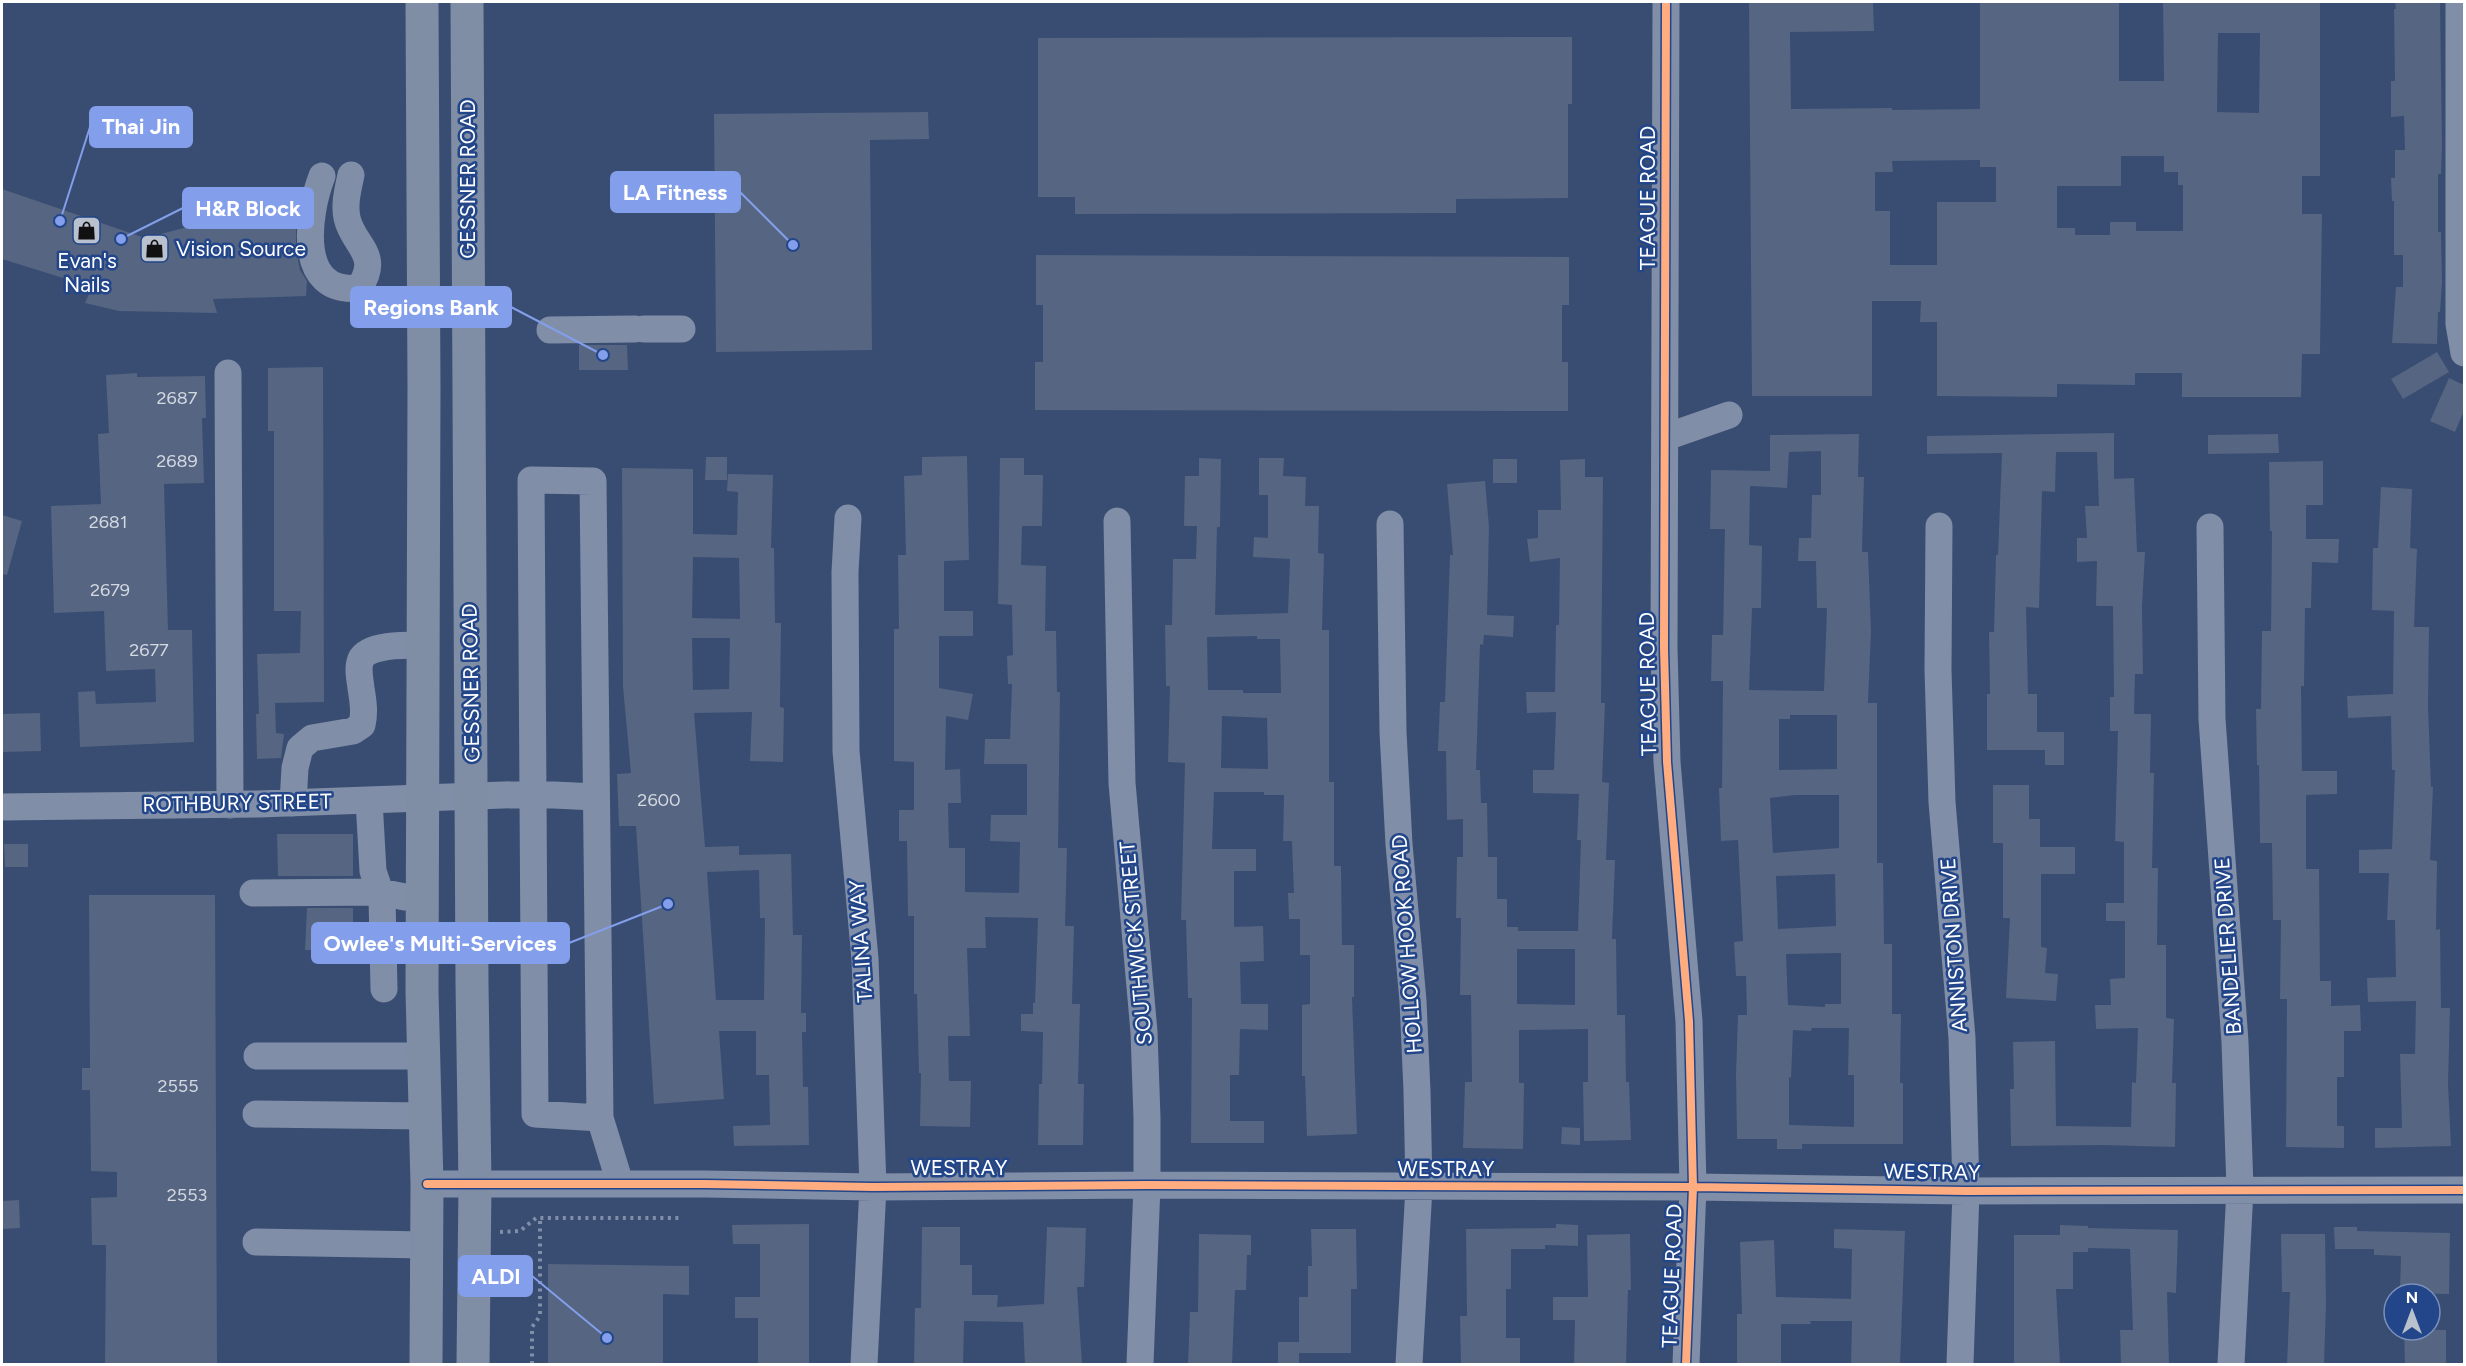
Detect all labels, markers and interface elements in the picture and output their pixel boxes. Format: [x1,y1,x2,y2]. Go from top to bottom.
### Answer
street label: GESSNER ROAD [455,99,480,259]
callout: Thai Jin [90,107,192,147]
text: Thai Jin [102,113,180,140]
street label: TEAGUE ROAD [1635,126,1660,270]
callout: LA Fitness [611,172,740,212]
text: LA Fitness [623,179,727,206]
callout: H&R Block [183,188,313,228]
text: H&R Block [195,195,301,222]
shop icon: Evan's Nails [71,214,103,246]
shop icon: Vision Source [139,233,171,265]
place label: Vision Source [176,236,306,261]
place label: Evan's Nails [57,248,117,297]
callout: Regions Bank [351,287,511,327]
text: Regions Bank [363,294,499,321]
house number: 2687 [157,387,198,409]
house number: 2689 [156,450,198,472]
house number: 2681 [89,511,127,533]
house number: 2679 [90,579,130,601]
street label: GESSNER ROAD [457,603,484,763]
street label: TEAGUE ROAD [1634,612,1661,756]
house number: 2677 [129,639,169,661]
street label: ROTHBURY STREET [142,788,332,817]
house number: 2600 [637,789,681,811]
street label: HOLLOW HOOK ROAD [1386,834,1427,1054]
street label: SOUTHWICK STREET [1114,840,1157,1046]
street label: BANDELIER DRIVE [2209,856,2246,1036]
street label: ANNISTON DRIVE [1935,857,1972,1033]
street label: TALINA WAY [844,879,877,1003]
callout: Owlee's Multi-Services [312,923,569,963]
text: Owlee's Multi-Services [323,930,557,957]
house number: 2555 [157,1075,199,1097]
street label: WESTRAY [911,1155,1008,1180]
street label: WESTRAY [1398,1156,1495,1181]
street label: WESTRAY [1883,1158,1981,1185]
house number: 2553 [167,1184,207,1206]
street label: TEAGUE ROAD [1656,1203,1687,1348]
callout: ALDI [459,1256,532,1296]
text: ALDI [471,1263,521,1290]
north arrow [2382,1282,2442,1342]
text: N [2406,1288,2418,1307]

